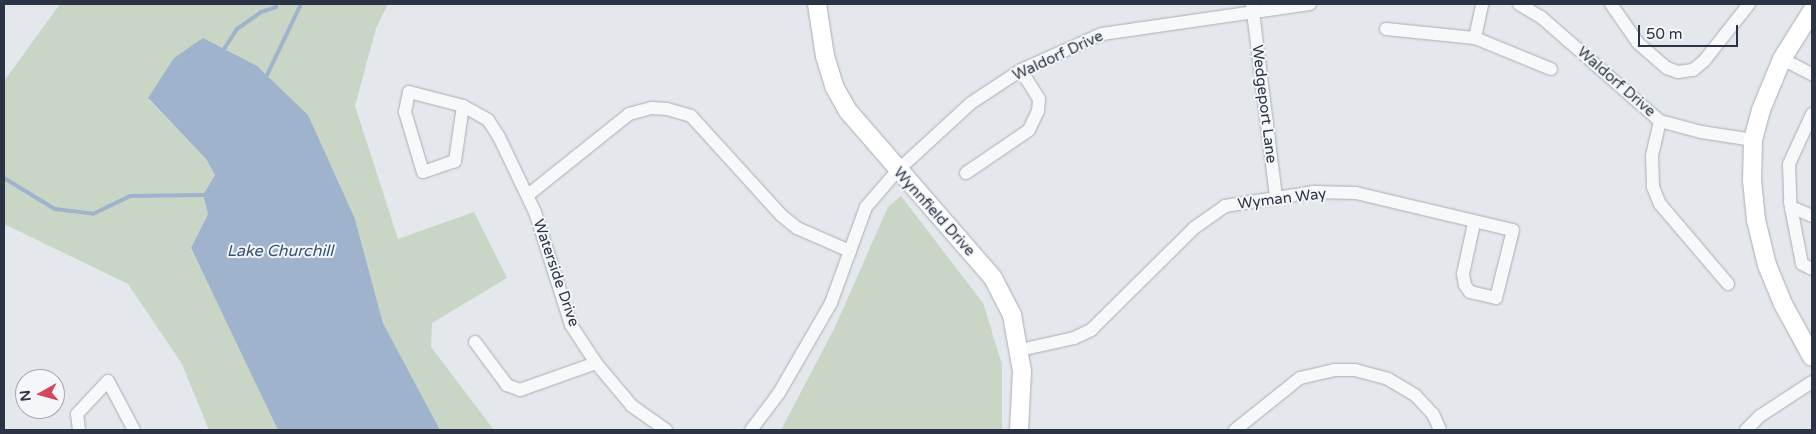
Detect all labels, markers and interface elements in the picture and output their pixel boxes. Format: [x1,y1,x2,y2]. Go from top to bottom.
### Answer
scale bar [1641,15,1741,47]
text: 50 m [1646,25,1683,43]
street label: Waldorf Drive [1010,27,1106,85]
street label: Waldorf Drive [1573,43,1659,121]
street label: Wedgeport Lane [1248,44,1280,164]
street label: Wynnfield Drive [889,164,979,260]
street label: Wyman Way [1237,185,1327,213]
street label: Waterside Drive [529,217,583,329]
water label: Lake Churchill [227,241,333,261]
north arrow [15,369,65,419]
text: N [16,389,35,402]

